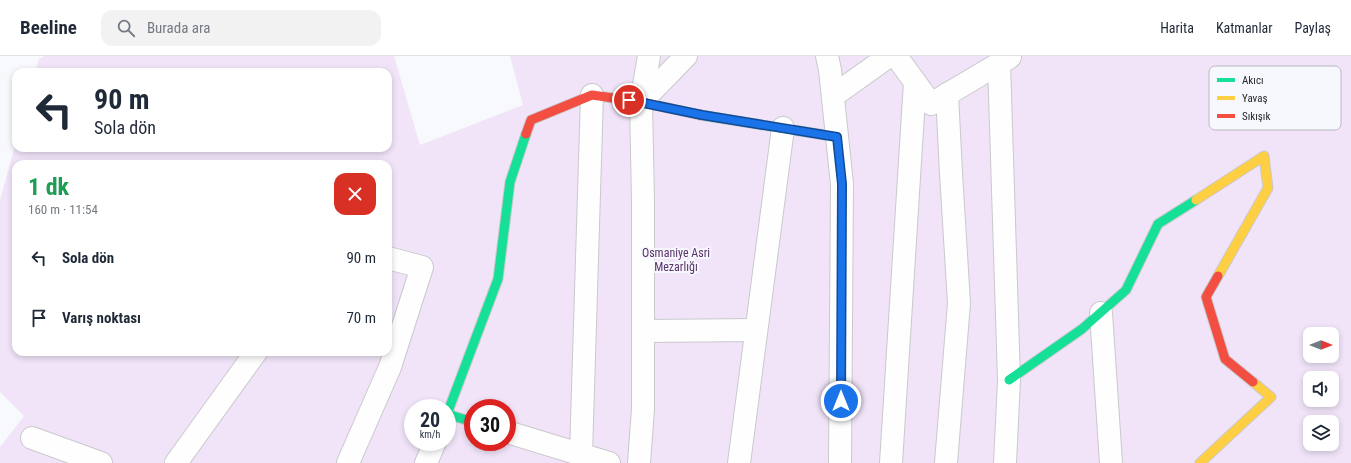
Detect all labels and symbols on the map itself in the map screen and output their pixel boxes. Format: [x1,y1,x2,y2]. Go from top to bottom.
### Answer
legend [1209,66,1341,130]
text: Akıcı [1242,74,1264,87]
pin [612,83,646,117]
text: Yavaş [1242,92,1267,105]
text: Sıkışık [1242,110,1270,123]
park label: Osmaniye Asri Mezarlığı [642,246,710,274]
north arrow [1303,327,1339,363]
position arrow [820,380,862,422]
speed limit sign: 30 [464,399,516,451]

